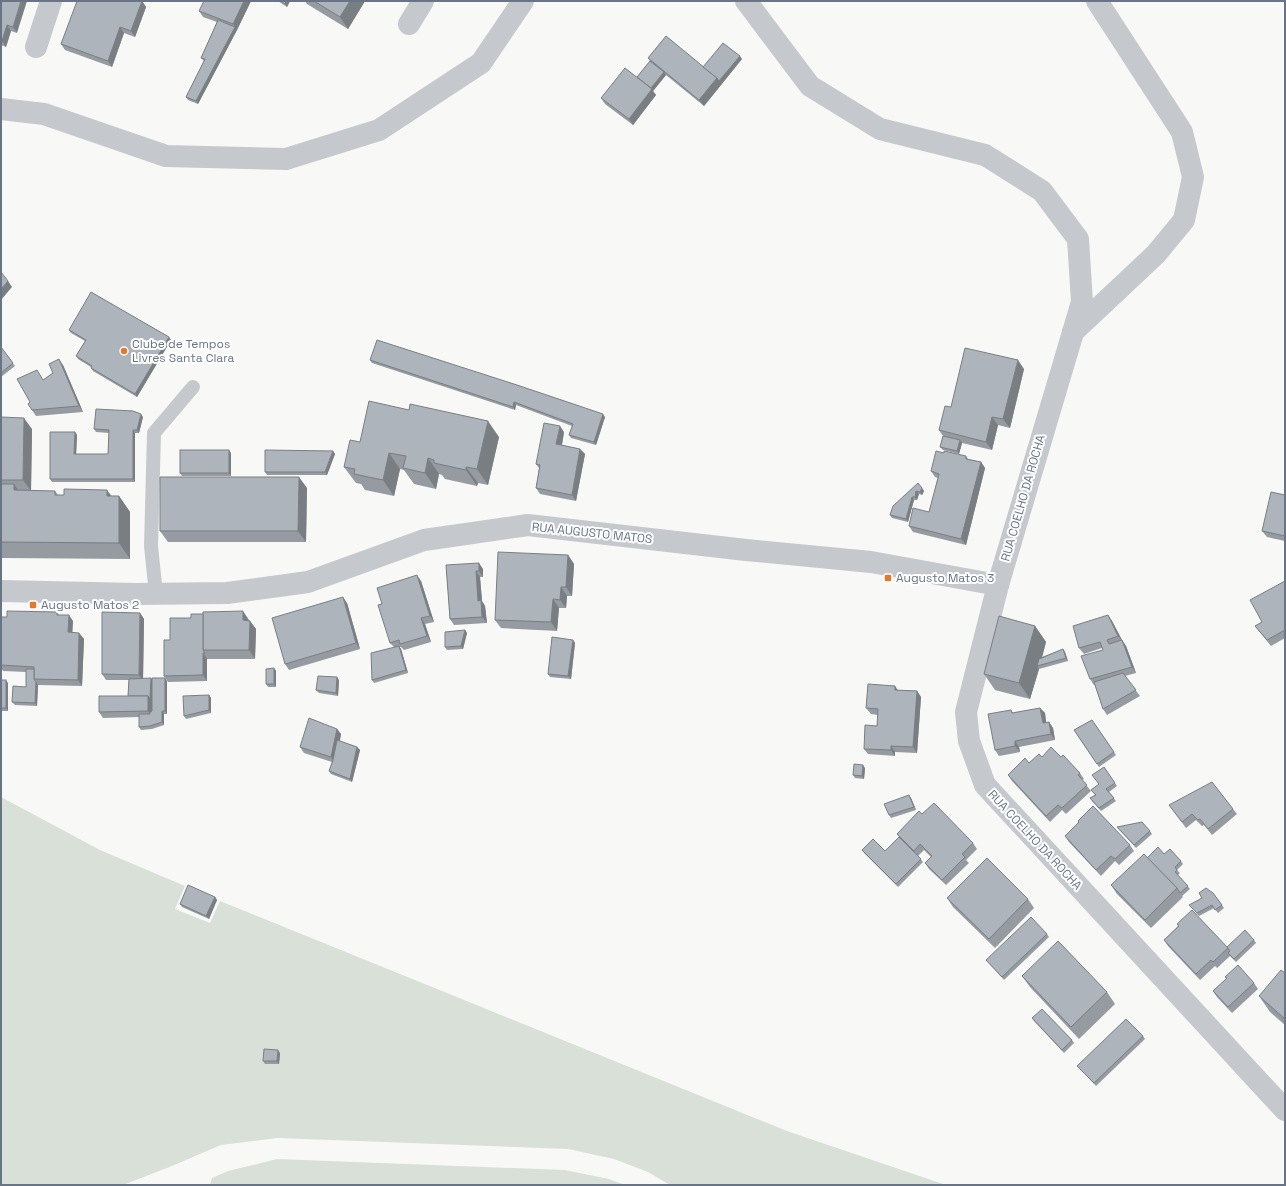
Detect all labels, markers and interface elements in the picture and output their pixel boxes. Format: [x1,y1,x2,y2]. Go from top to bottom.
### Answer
place label: Clube de Tempos Livres Santa Clara [132,336,235,366]
marker: Clube de Tempos Livres Santa Clara [119,346,129,356]
street label: RUA COELHO DA ROCHA [997,432,1049,563]
street label: RUA AUGUSTO MATOS [531,519,653,547]
place label: Augusto Matos 3 [896,570,994,586]
marker: Augusto Matos 3 [883,573,893,583]
place label: Augusto Matos 2 [41,597,139,613]
marker: Augusto Matos 2 [28,600,38,610]
street label: RUA COELHO DA ROCHA [984,787,1086,894]

